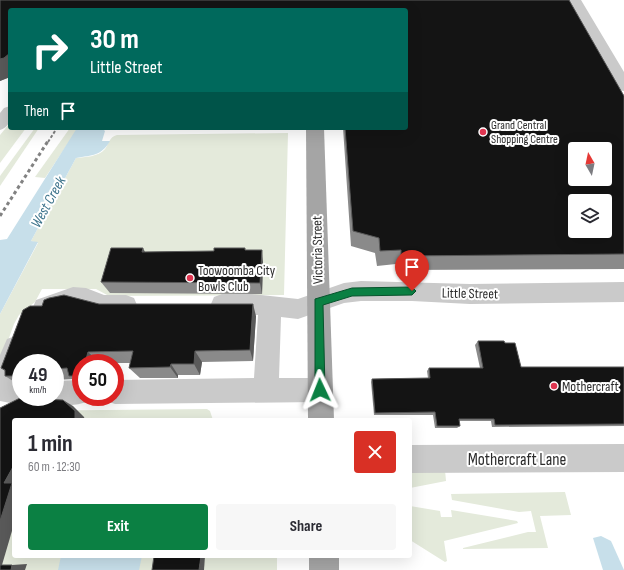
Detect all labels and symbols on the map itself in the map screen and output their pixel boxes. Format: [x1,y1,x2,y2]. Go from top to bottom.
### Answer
place label: Grand Central Shopping Centre [491,118,558,147]
marker: Grand Central Shopping Centre [478,127,488,137]
north arrow [568,142,612,186]
water label: West Creek [27,173,70,231]
street label: Victoria Street [308,216,327,284]
pin [395,250,429,291]
place label: Toowoomba City Bowls Club [198,262,276,295]
marker: Toowoomba City Bowls Club [185,273,195,283]
street label: Little Street [442,285,498,302]
speed limit sign: 50 [72,354,124,406]
position arrow [299,369,341,411]
place label: Mothercraft [562,378,619,395]
marker: Mothercraft [549,381,559,391]
street label: Mothercraft Lane [468,450,566,470]

